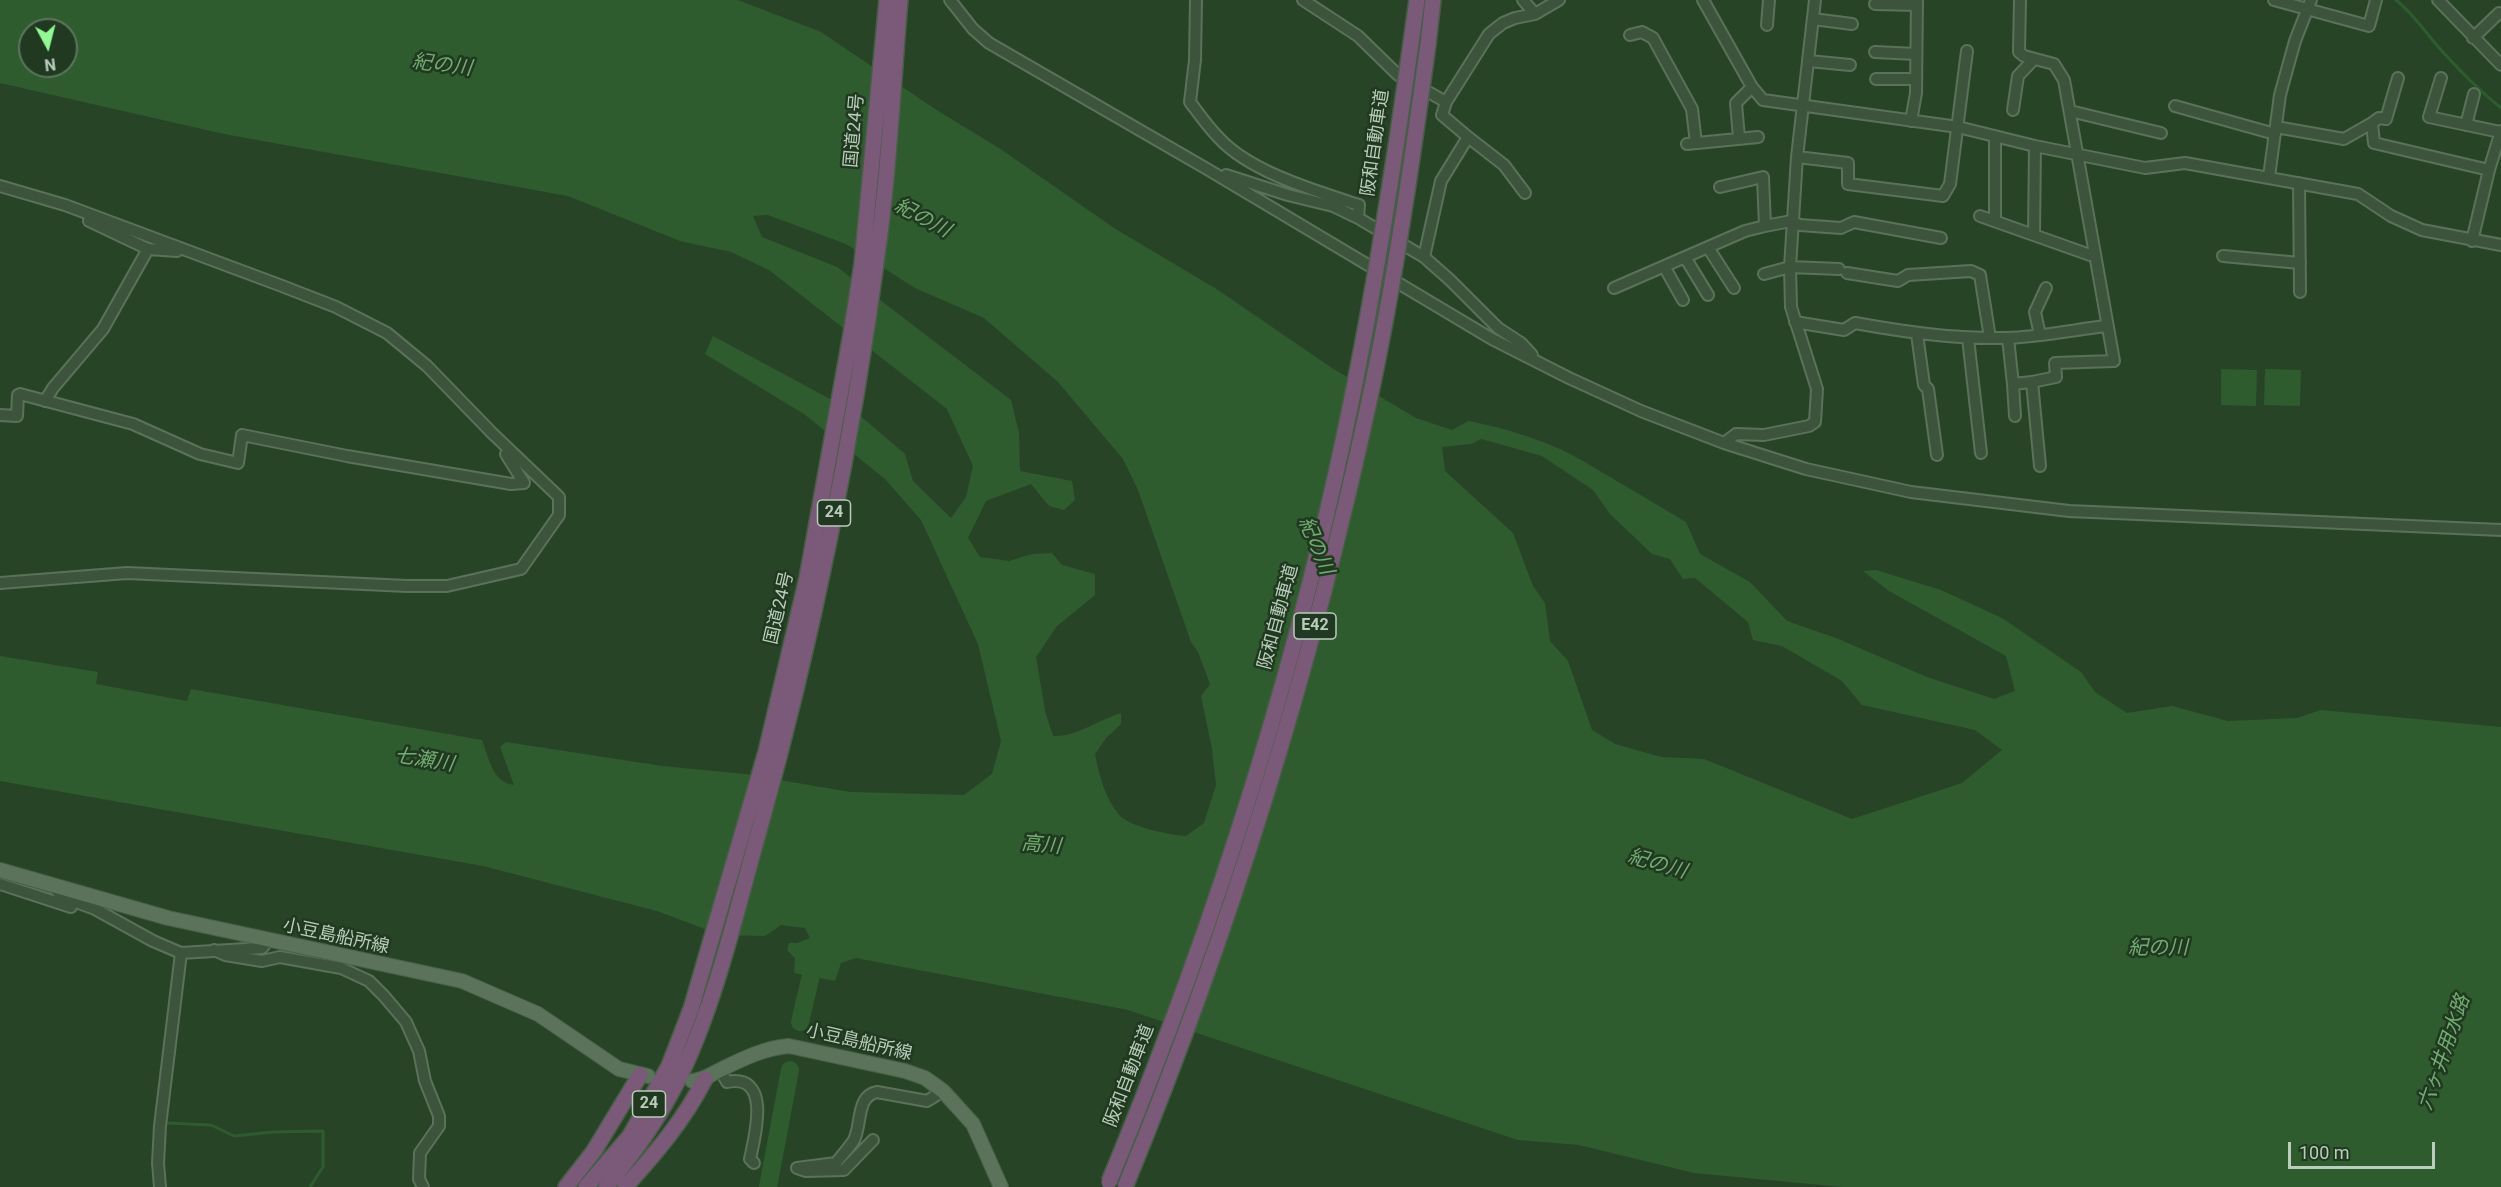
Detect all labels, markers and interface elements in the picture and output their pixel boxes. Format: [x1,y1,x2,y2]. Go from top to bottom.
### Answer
north arrow [18,18,78,78]
water label: 紀の川 [411,50,473,82]
text: N [43,54,57,74]
street label: 阪和自動車道 [1358,88,1394,198]
street label: 国道24号 [841,93,869,169]
water label: 紀の川 [890,194,954,244]
road number: 24 [818,500,850,526]
water label: 紀の川 [1292,514,1338,578]
street label: 阪和自動車道 [1255,562,1303,672]
street label: 国道24号 [761,569,799,647]
road number: E42 [1294,613,1336,639]
water label: 七瀬川 [392,744,456,778]
water label: 高川 [1020,832,1062,860]
water label: 紀の川 [1625,845,1689,885]
street label: 小豆島船所線 [281,915,391,959]
water label: 紀の川 [2128,937,2188,961]
water label: 六ヶ井用水路 [2414,992,2476,1114]
street label: 小豆島船所線 [804,1020,914,1066]
street label: 阪和自動車道 [1101,1022,1159,1130]
road number: 24 [632,1091,666,1117]
scale bar [2291,1130,2438,1168]
text: 100 m [2299,1142,2350,1163]

